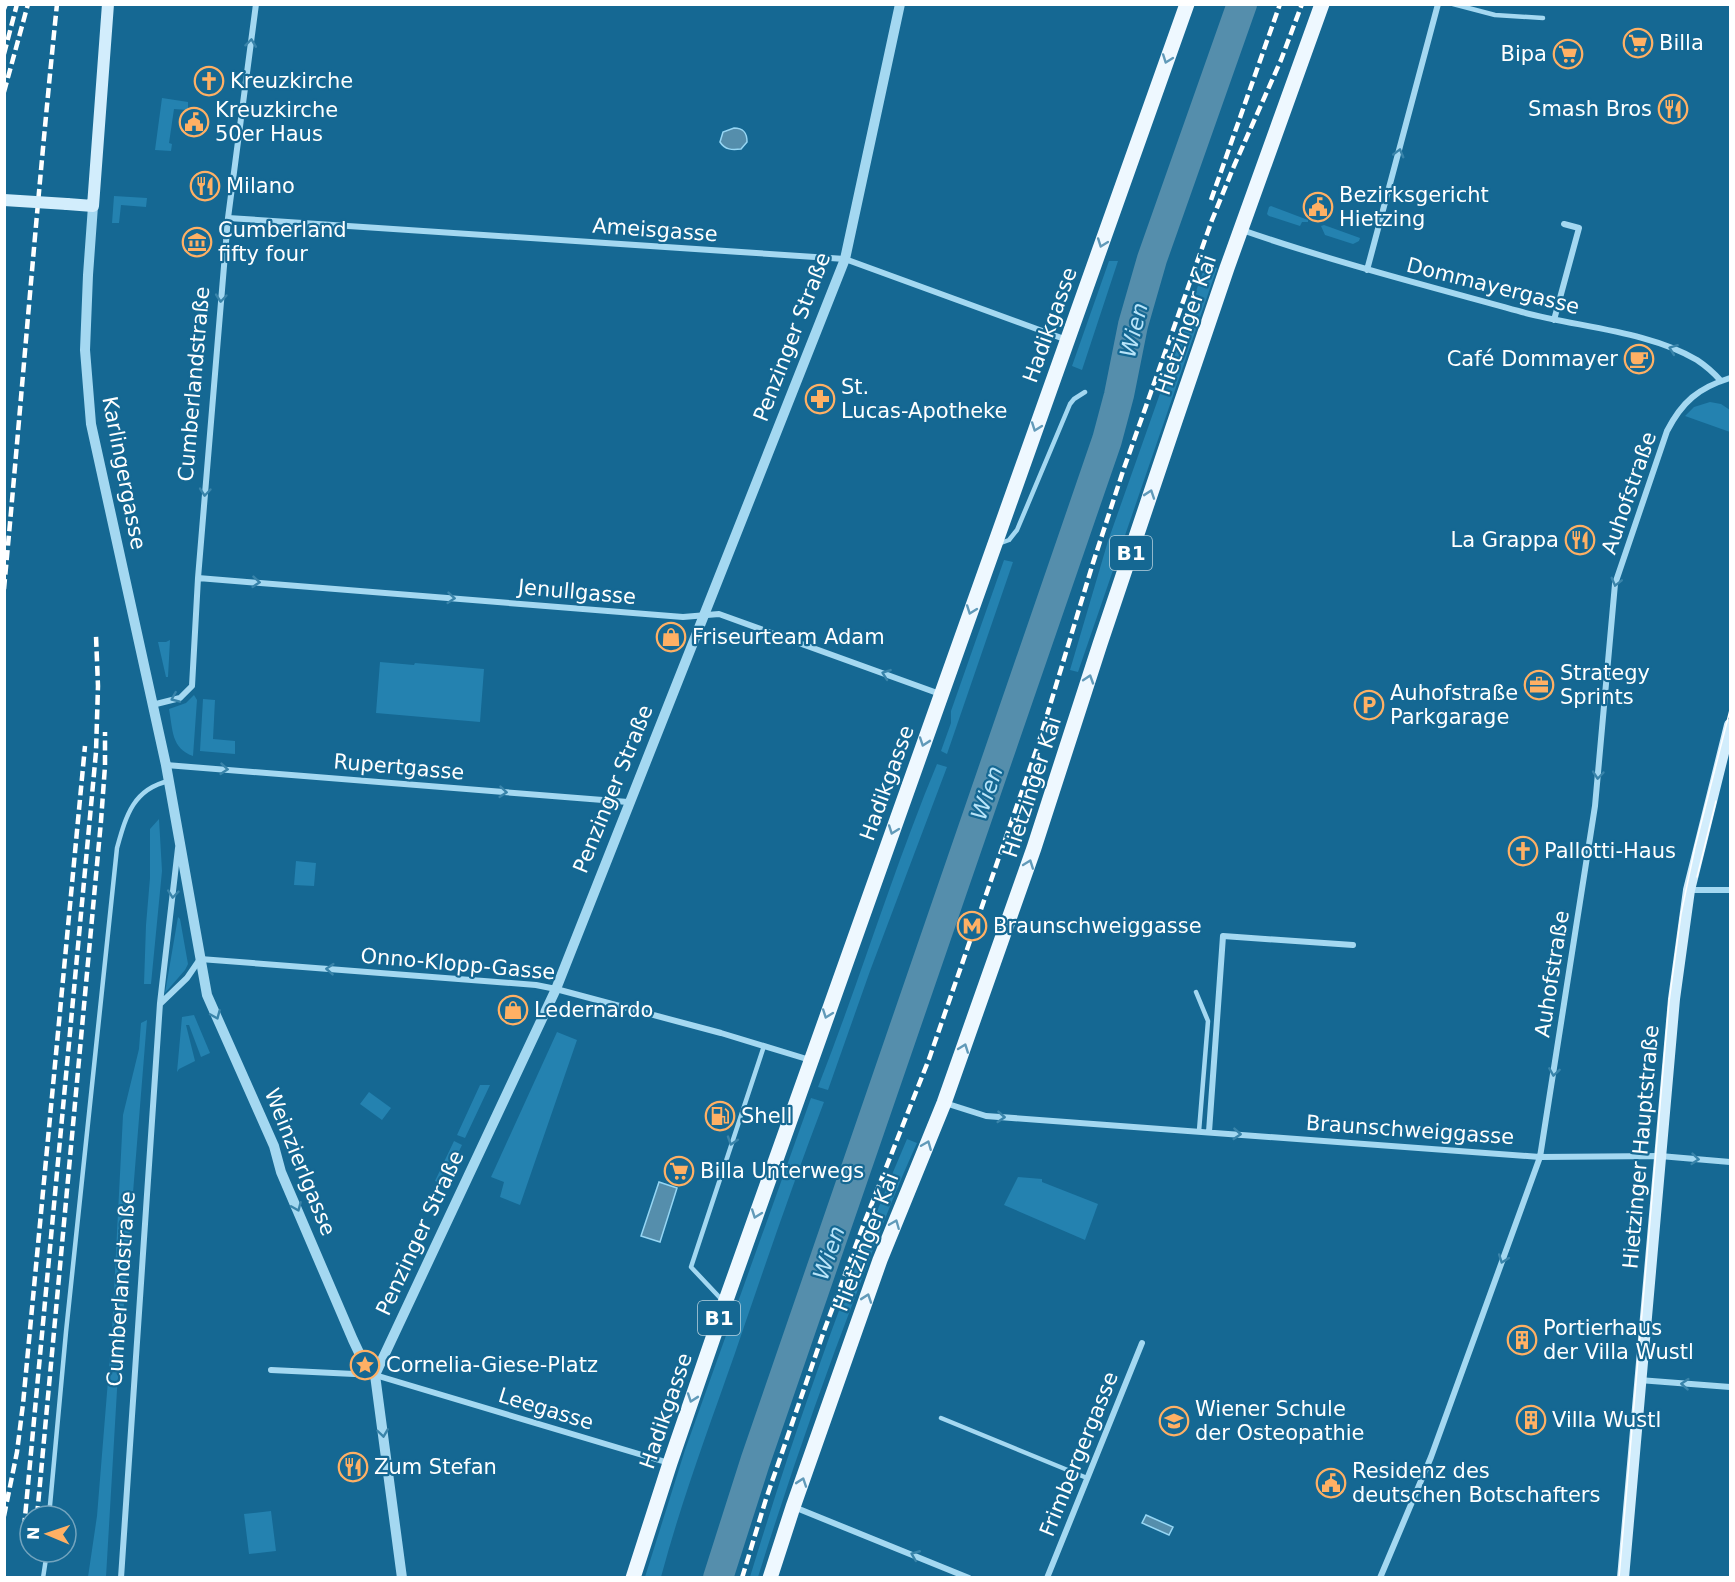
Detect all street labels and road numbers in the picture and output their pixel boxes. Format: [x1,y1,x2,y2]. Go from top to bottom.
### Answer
street label: Ameisgasse [592,214,718,246]
street label: Penzinger Straße [749,249,835,425]
street label: Hietzinger Kai [1151,252,1221,398]
street label: Dommayergasse [1404,253,1582,319]
street label: Hadikgasse [1018,264,1082,386]
street label: Cumberlandstraße [174,286,214,482]
street label: Karlingergasse [97,394,151,552]
street label: Auhofstraße [1597,429,1661,557]
road number: B1 [1110,536,1152,570]
street label: Jenullgasse [515,575,637,609]
street label: Penzinger Straße [568,701,658,877]
street label: Hietzinger Kai [998,714,1066,860]
street label: Hadikgasse [855,722,919,844]
street label: Rupertgasse [333,749,465,785]
street label: Auhofstraße [1530,909,1574,1039]
street label: Onno-Klopp-Gasse [360,944,556,984]
street label: Hietzinger Hauptstraße [1618,1024,1664,1270]
street label: Weinzierlgasse [259,1085,341,1239]
street label: Braunschweiggasse [1305,1111,1515,1149]
street label: Penzinger Straße [371,1147,469,1319]
street label: Hietzinger Kai [829,1169,903,1315]
street label: Cumberlandstraße [102,1191,140,1387]
road number: B1 [698,1301,740,1335]
street label: Hadikgasse [635,1350,697,1472]
street label: Frimbergergasse [1035,1368,1123,1540]
street label: Leegasse [496,1383,596,1435]

